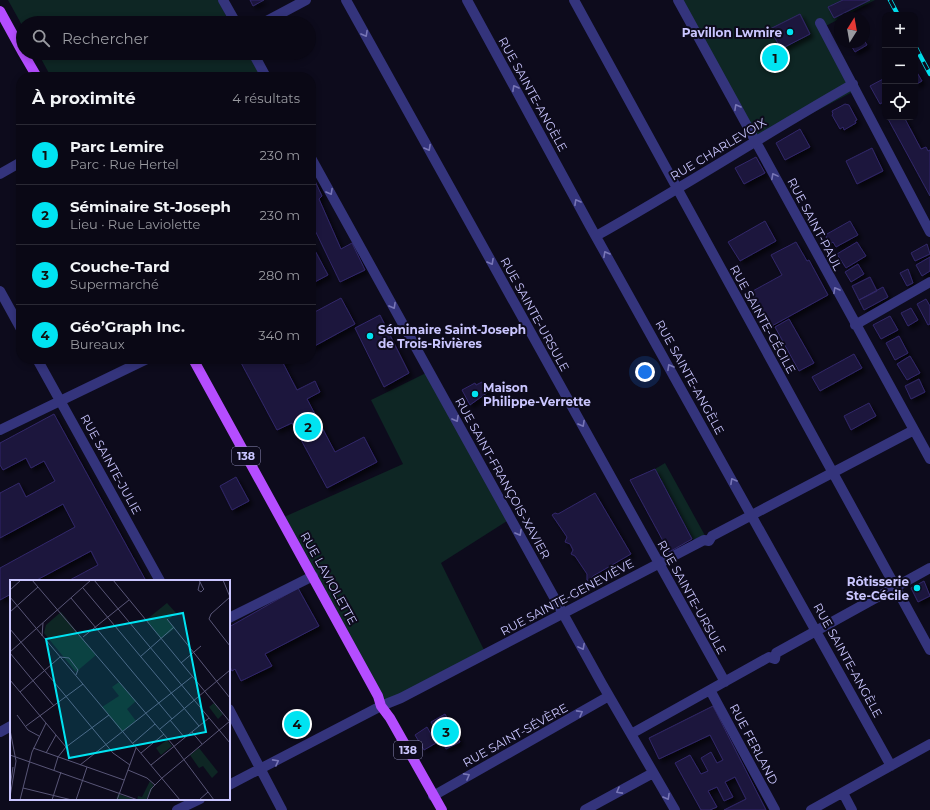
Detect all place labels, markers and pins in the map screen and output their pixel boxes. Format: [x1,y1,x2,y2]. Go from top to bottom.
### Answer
place label: Pavillon Lwmire [682,25,782,40]
marker: Pavillon Lwmire [785,27,795,37]
pin: 1 [762,43,788,73]
place label: Séminaire Saint-Joseph de Trois‑Rivières [378,322,526,351]
marker: Séminaire Saint-Joseph de Trois‑Rivières [365,331,375,341]
place label: Maison Philippe-Verrette [483,380,591,409]
marker: Maison Philippe-Verrette [470,389,480,399]
pin: 2 [295,412,321,442]
place label: Rôtisserie Ste-Cécile [846,574,909,603]
marker: Rôtisserie Ste-Cécile [912,583,922,593]
pin: 4 [284,709,310,739]
pin: 3 [433,717,459,747]

